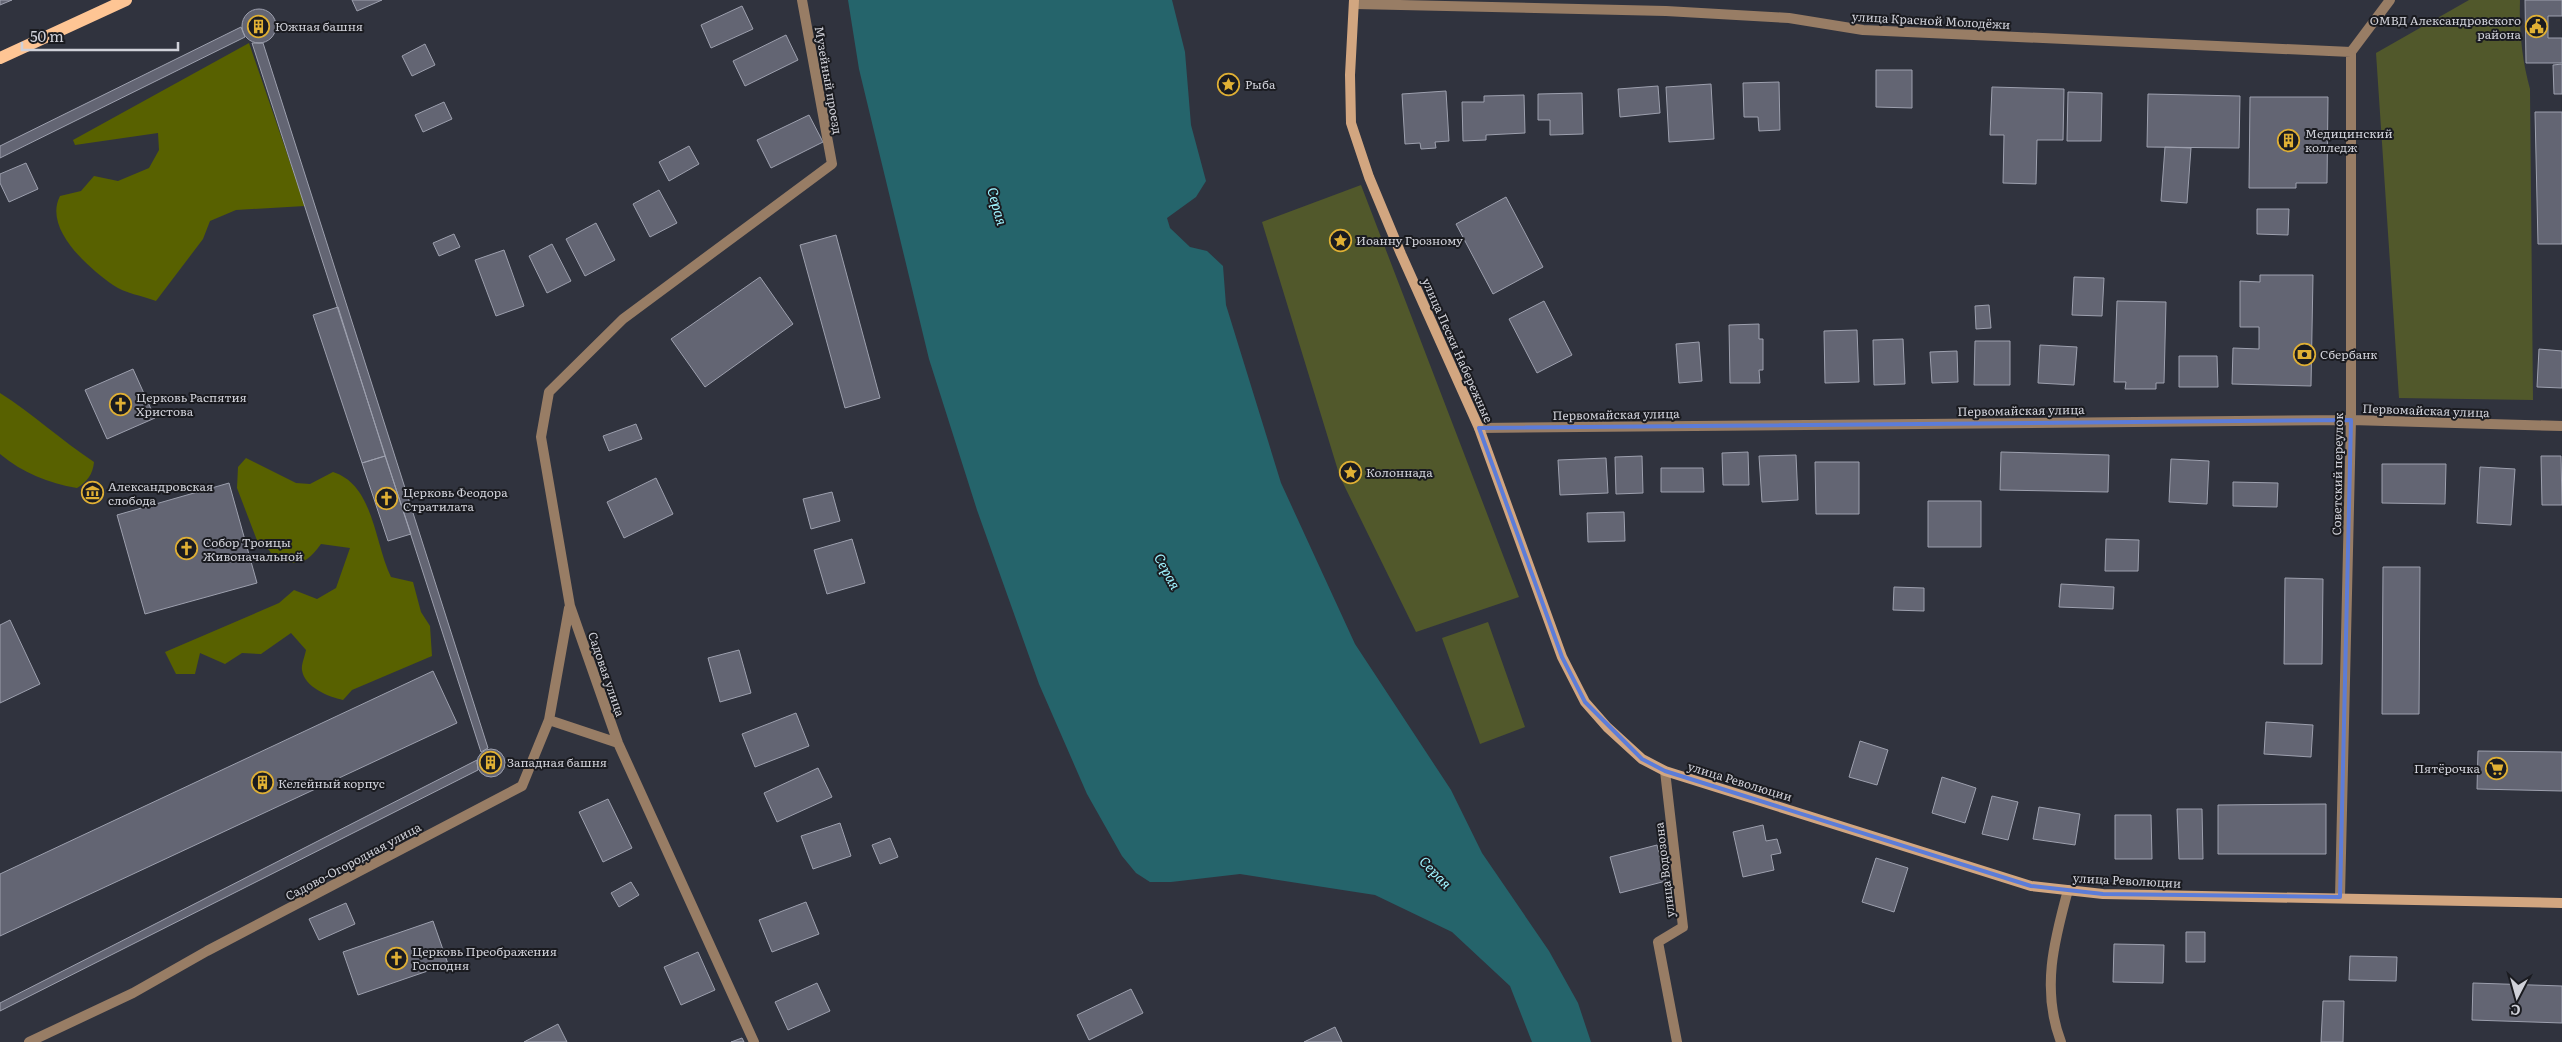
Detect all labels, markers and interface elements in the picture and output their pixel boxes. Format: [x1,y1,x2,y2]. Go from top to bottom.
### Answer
street label: улица Красной Молодёжи [1851,7,2011,33]
place label: ОМВД Александровского района [2370,11,2522,43]
building icon: Южная башня [247,14,271,38]
public building icon: ОМВД Александровского района [2525,15,2549,39]
place label: Южная башня [275,17,363,35]
scale bar [22,20,179,52]
text: 50 m [30,24,64,47]
street label: Музейный проезд [811,24,847,136]
place icon: Рыба [1217,72,1241,96]
place label: Рыба [1245,75,1276,93]
place label: Медицинский колледж [2305,124,2393,156]
building icon: Медицинский колледж [2277,128,2301,152]
water label: Серая [983,185,1013,228]
place icon: Иоанну Грозному [1328,228,1352,252]
place label: Иоанну Грозному [1356,231,1463,249]
street label: улица Пески Набережные [1418,275,1498,425]
bank icon: Сбербанк [2292,342,2316,366]
place label: Сбербанк [2320,345,2377,363]
place label: Церковь Распятия Христова [136,388,247,420]
church icon: Церковь Распятия Христова [108,392,132,416]
street label: Первомайская улица [2362,399,2491,421]
street label: Первомайская улица [1957,400,2085,420]
street label: Первомайская улица [1552,404,1680,424]
street label: Советский переулок [2327,412,2347,536]
place icon: Колоннада [1338,460,1362,484]
place label: Колоннада [1366,463,1433,481]
place label: Александровская слобода [108,477,213,509]
museum icon: Александровская слобода [80,481,104,505]
place label: Церковь Феодора Стратилата [403,483,508,515]
church icon: Церковь Феодора Стратилата [375,487,399,511]
place label: Собор Троицы Живоначальной [203,533,303,565]
church icon: Собор Троицы Живоначальной [175,537,199,561]
water label: Серая [1150,549,1186,593]
street label: Садовая улица [584,629,630,719]
building icon: Западная башня [479,750,503,774]
place label: Западная башня [507,753,607,771]
supermarket icon: Пятёрочка [2484,756,2508,780]
street label: улица Революции [1685,757,1795,805]
place label: Пятёрочка [2414,759,2481,777]
building icon: Келейный корпус [250,771,274,795]
place label: Келейный корпус [278,774,385,792]
street label: Садово-Огородная улица [282,817,425,905]
street label: улица Водозона [1649,821,1679,919]
water label: Серая [1415,851,1457,893]
street label: улица Революции [2072,868,2182,892]
place label: Церковь Преображения Господня [412,942,557,974]
church icon: Церковь Преображения Господня [384,946,408,970]
north arrow [2492,972,2542,1022]
text: С [2509,1000,2522,1021]

